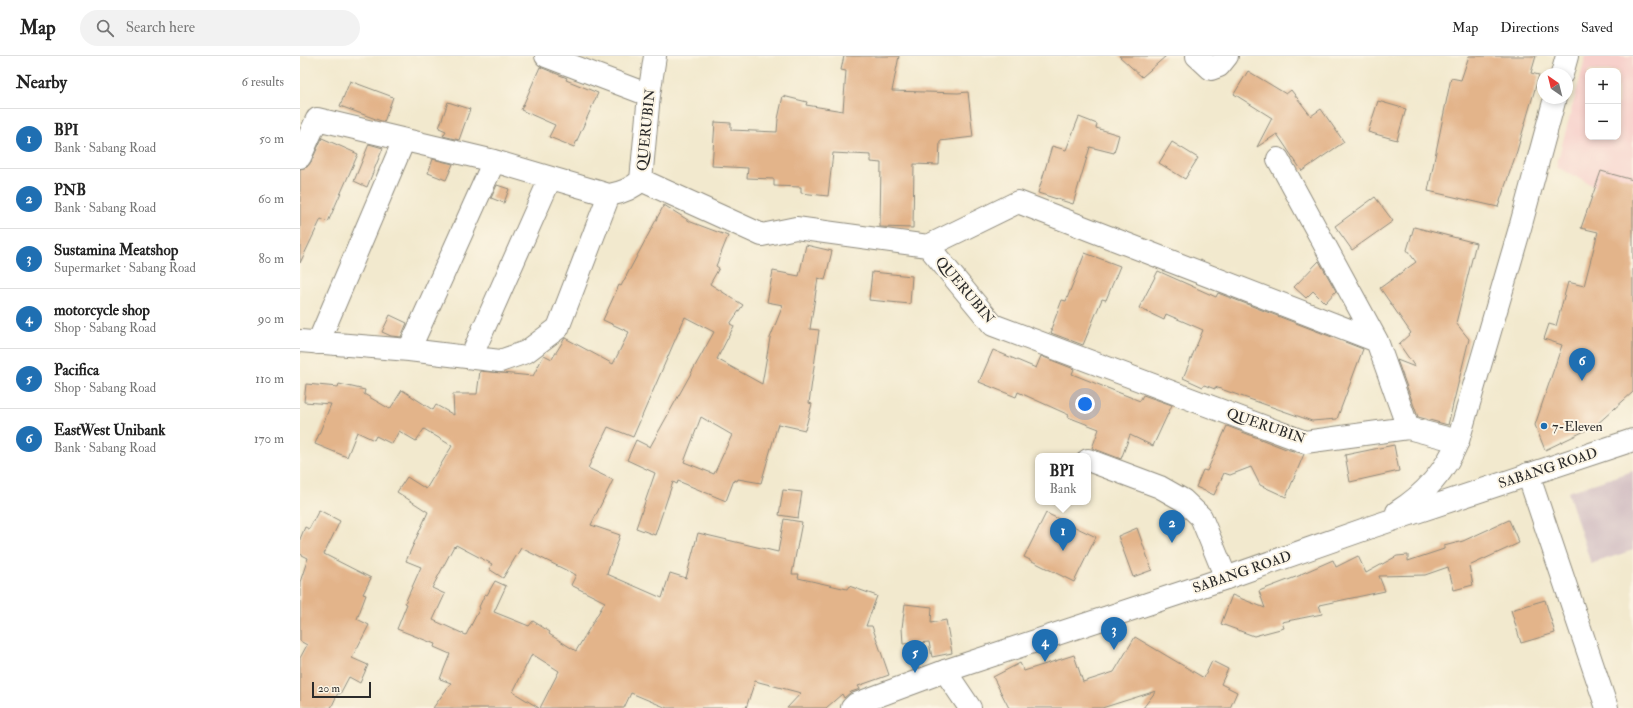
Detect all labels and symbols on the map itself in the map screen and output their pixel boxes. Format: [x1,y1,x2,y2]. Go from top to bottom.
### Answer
north arrow [1537,68,1573,104]
street label: QUERUBIN [633,88,659,172]
street label: QUERUBIN [932,253,998,327]
pin: 6 [1569,348,1595,381]
your location [1075,394,1095,414]
street label: QUERUBIN [1224,405,1308,448]
place label: 7-Eleven [1552,418,1603,435]
marker: 7-Eleven [1539,421,1549,431]
street label: SABANG ROAD [1496,444,1600,492]
pin: 2 [1159,510,1185,543]
pin: 1 [1050,518,1076,551]
street label: SABANG ROAD [1190,547,1294,597]
pin: 3 [1101,617,1127,650]
pin: 4 [1032,629,1058,662]
pin: 5 [902,640,928,673]
scale bar [312,680,371,699]

